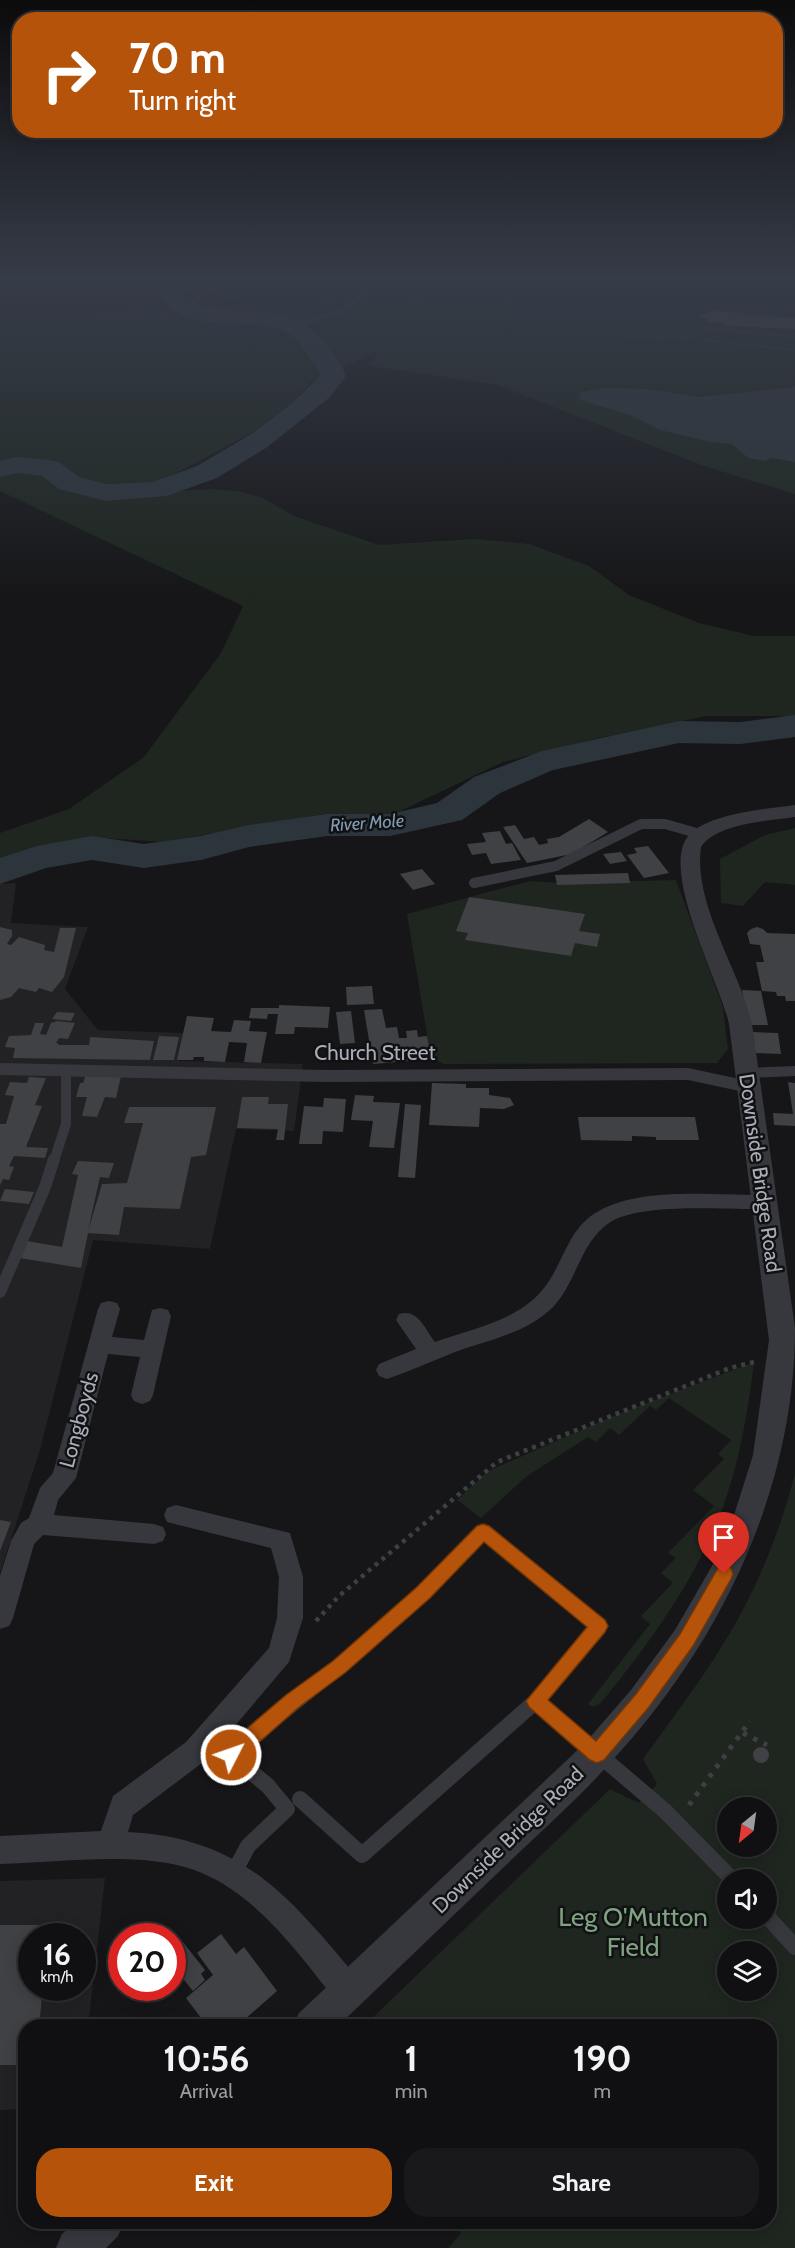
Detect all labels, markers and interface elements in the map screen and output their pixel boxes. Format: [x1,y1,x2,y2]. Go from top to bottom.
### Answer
text: 70 m [129,32,226,84]
icon: right [30,36,108,114]
text: Turn right [129,84,236,117]
water label: River Mole [329,809,405,837]
street label: Church Street [314,1040,436,1065]
street label: Downside Bridge Road [734,1072,787,1274]
street label: Longboyds [54,1369,103,1470]
pin [698,1512,749,1574]
icon: arrive [707,1521,740,1554]
position arrow [199,1723,263,1787]
street label: Downside Bridge Road [427,1761,588,1918]
north arrow [717,1797,777,1857]
map controls [717,1797,777,2001]
button: sound [717,1869,777,1929]
park label: Leg O'Mutton Field [558,1901,708,1963]
speed limit sign: 20 [108,1923,186,2001]
text: 16 [43,1936,71,1973]
button: layers [717,1941,777,2001]
text: km/h [41,1968,73,1986]
text: 10:56 [163,2036,249,2080]
text: 1 [405,2036,418,2080]
text: 190 [573,2036,632,2080]
text: Arrival [180,2079,233,2103]
text: min [395,2079,428,2103]
text: m [594,2079,611,2103]
button: Exit [36,2148,392,2217]
button: Share [404,2148,759,2217]

